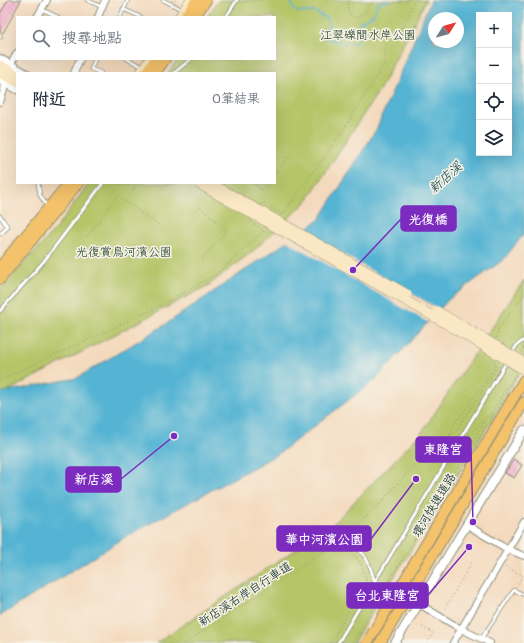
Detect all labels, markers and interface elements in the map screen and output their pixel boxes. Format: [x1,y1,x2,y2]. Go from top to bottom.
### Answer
north arrow [428,12,464,48]
map controls [476,12,512,156]
button: + [476,12,512,48]
search box [16,16,276,60]
icon: search [30,27,52,49]
park label: 江翠礫間水岸公園 [320,28,416,43]
text: 搜尋地點 [62,29,122,48]
button: − [476,48,512,84]
button: locate [476,84,512,120]
text: 附近 [32,89,66,110]
text: 0筆結果 [212,91,260,107]
button: layers [476,120,512,156]
water label: 新店溪 [426,158,466,197]
callout: 光復橋 [401,206,456,231]
text: 光復橋 [408,212,448,228]
park label: 光復賞鳥河濱公園 [76,245,172,260]
callout: 東隆宮 [416,437,471,462]
text: 東隆宮 [423,442,463,458]
callout: 新店溪 [66,467,121,492]
street label: 環河快速道路 [409,471,459,540]
text: 新店溪 [74,472,114,488]
callout: 華中河濱公園 [277,526,371,551]
text: 華中河濱公園 [285,532,363,548]
street label: 新店溪右岸自行車道 [196,559,295,630]
callout: 台北東隆宮 [347,583,428,608]
text: 台北東隆宮 [354,588,420,604]

